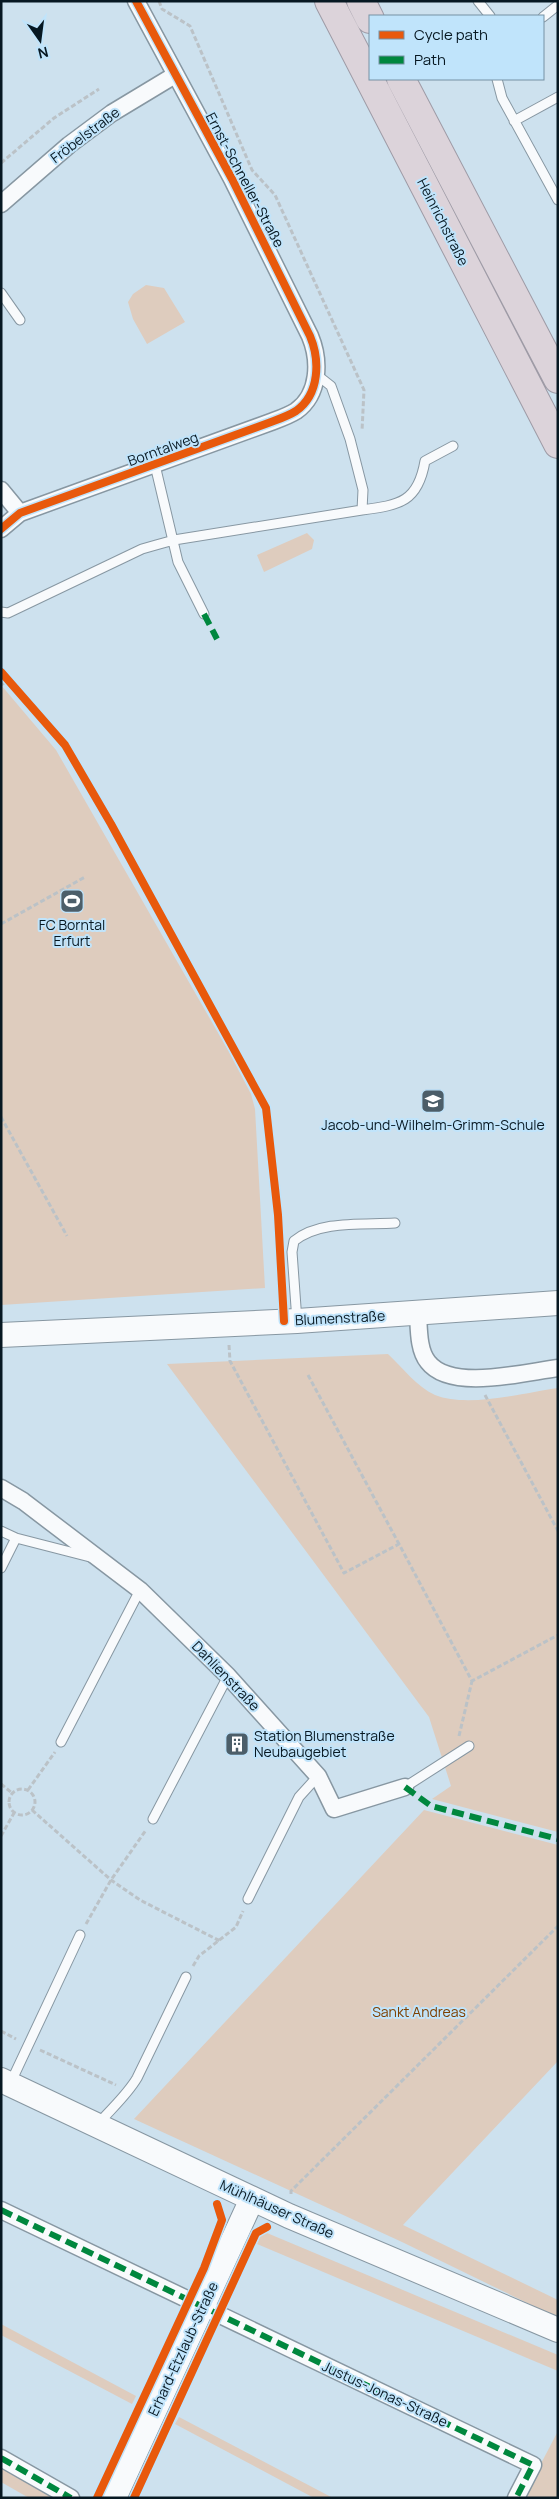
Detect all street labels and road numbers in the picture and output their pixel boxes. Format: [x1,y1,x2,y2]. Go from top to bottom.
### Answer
street label: Fröbelstraße [46,102,123,167]
street label: Ernst-Schneller-Straße [202,109,289,251]
street label: Heinrichstraße [413,175,474,269]
street label: Borntalweg [125,427,201,470]
street label: Blumenstraße [294,1306,386,1329]
street label: Dahlienstraße [188,1637,265,1715]
street label: Mühlhäuser Straße [217,2175,337,2242]
street label: Erhard-Etzlaub-Straße [143,2279,222,2419]
street label: Justus-Jonas-Straße [319,2356,451,2431]

